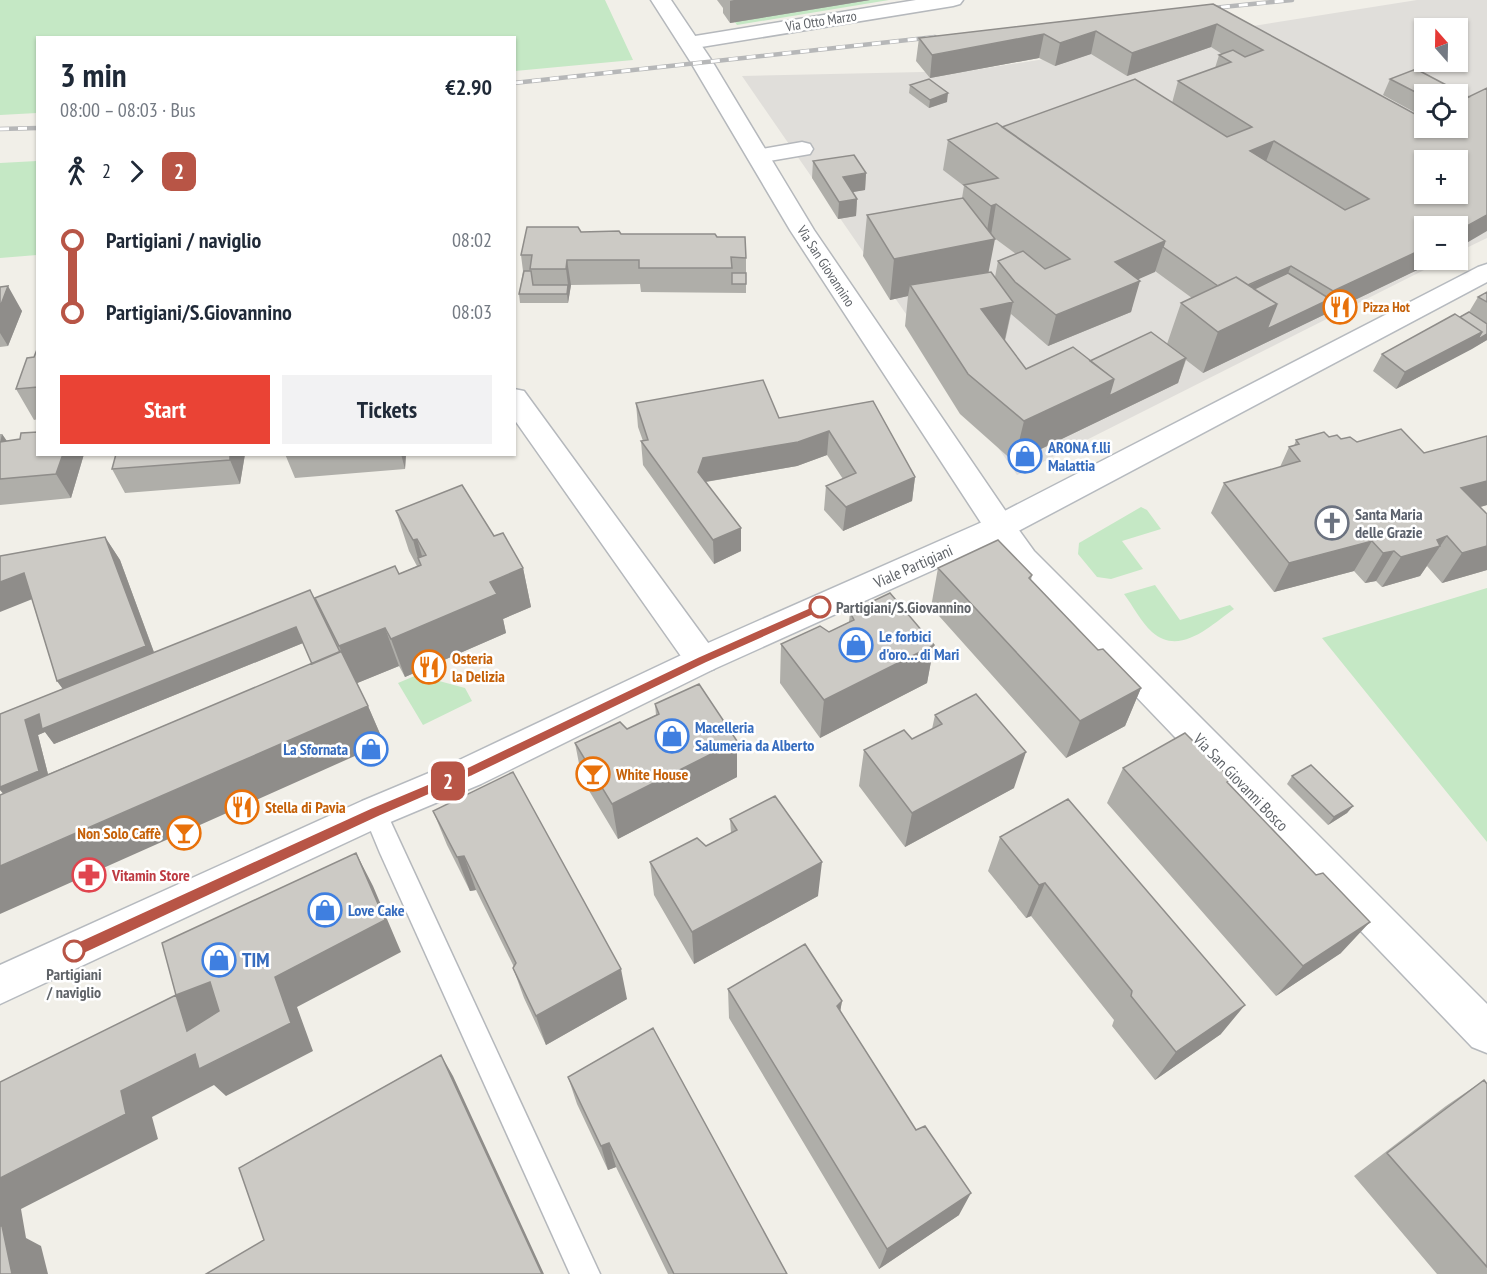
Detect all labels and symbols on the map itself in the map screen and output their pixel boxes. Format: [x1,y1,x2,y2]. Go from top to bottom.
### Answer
street label: Via Otto Marzo [783,7,858,36]
north arrow [1414,18,1468,72]
street label: Via San Giovannino [793,221,859,310]
restaurant icon: Pizza Hot [1322,289,1358,325]
place label: Pizza Hot [1363,298,1410,316]
place label: ARONA f.lli Malattia [1047,437,1111,475]
shop icon: ARONA f.lli Malattia [1007,438,1043,474]
place label: Santa Maria delle Grazie [1355,504,1423,542]
church icon: Santa Maria delle Grazie [1314,505,1350,541]
street label: Viale Partigiani [870,540,955,593]
marker: Partigiani/S.Giovannino [809,596,831,618]
place label: Partigiani/S.Giovannino [836,597,971,617]
place label: Le forbici d'oro... di Mari [879,626,960,664]
shop icon: Le forbici d'oro... di Mari [838,627,874,663]
place label: Osteria la Delizia [452,648,505,686]
restaurant icon: Osteria la Delizia [411,649,447,685]
place label: Macelleria Salumeria da Alberto [695,717,814,755]
shop icon: Macelleria Salumeria da Alberto [654,718,690,754]
street label: Via San Giovanni Bosco [1189,728,1293,835]
shop icon: La Sfornata [353,731,389,767]
place label: La Sfornata [283,739,348,759]
bar icon: White House [575,756,611,792]
line badge: 2 [428,762,468,800]
place label: White House [615,764,688,784]
restaurant icon: Stella di Pavia [224,789,260,825]
place label: Stella di Pavia [265,797,346,817]
bar icon: Non Solo Caffè [166,815,202,851]
place label: Non Solo Caffè [77,823,161,843]
pharmacy icon: Vitamin Store [71,857,107,893]
place label: Vitamin Store [111,865,190,885]
shop icon: Love Cake [307,892,343,928]
place label: Love Cake [348,900,405,920]
marker: Partigiani / naviglio [63,940,85,962]
shop icon: TIM [201,942,237,978]
place label: TIM [242,947,270,973]
place label: Partigiani / naviglio [46,964,102,1002]

